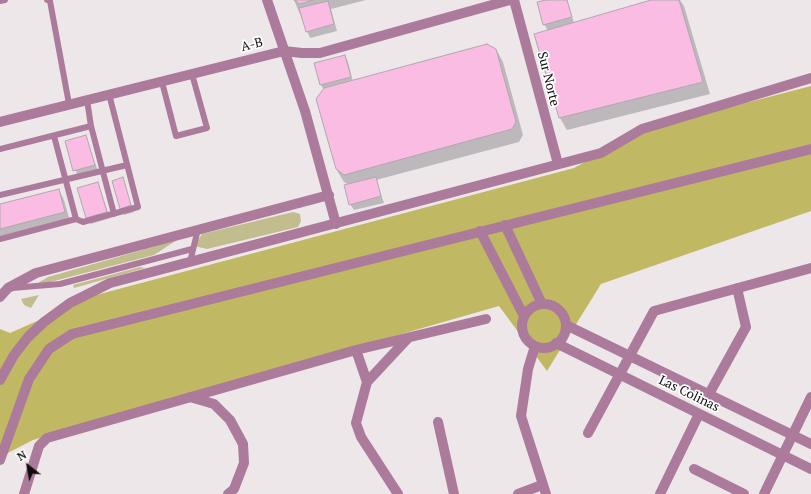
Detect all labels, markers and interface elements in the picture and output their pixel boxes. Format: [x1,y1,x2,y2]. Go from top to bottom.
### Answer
street label: A-B [239,35,265,55]
street label: Sur Norte [534,50,562,108]
street label: Las Colinas [656,373,722,415]
north arrow [8,446,48,486]
text: N [15,448,29,464]

